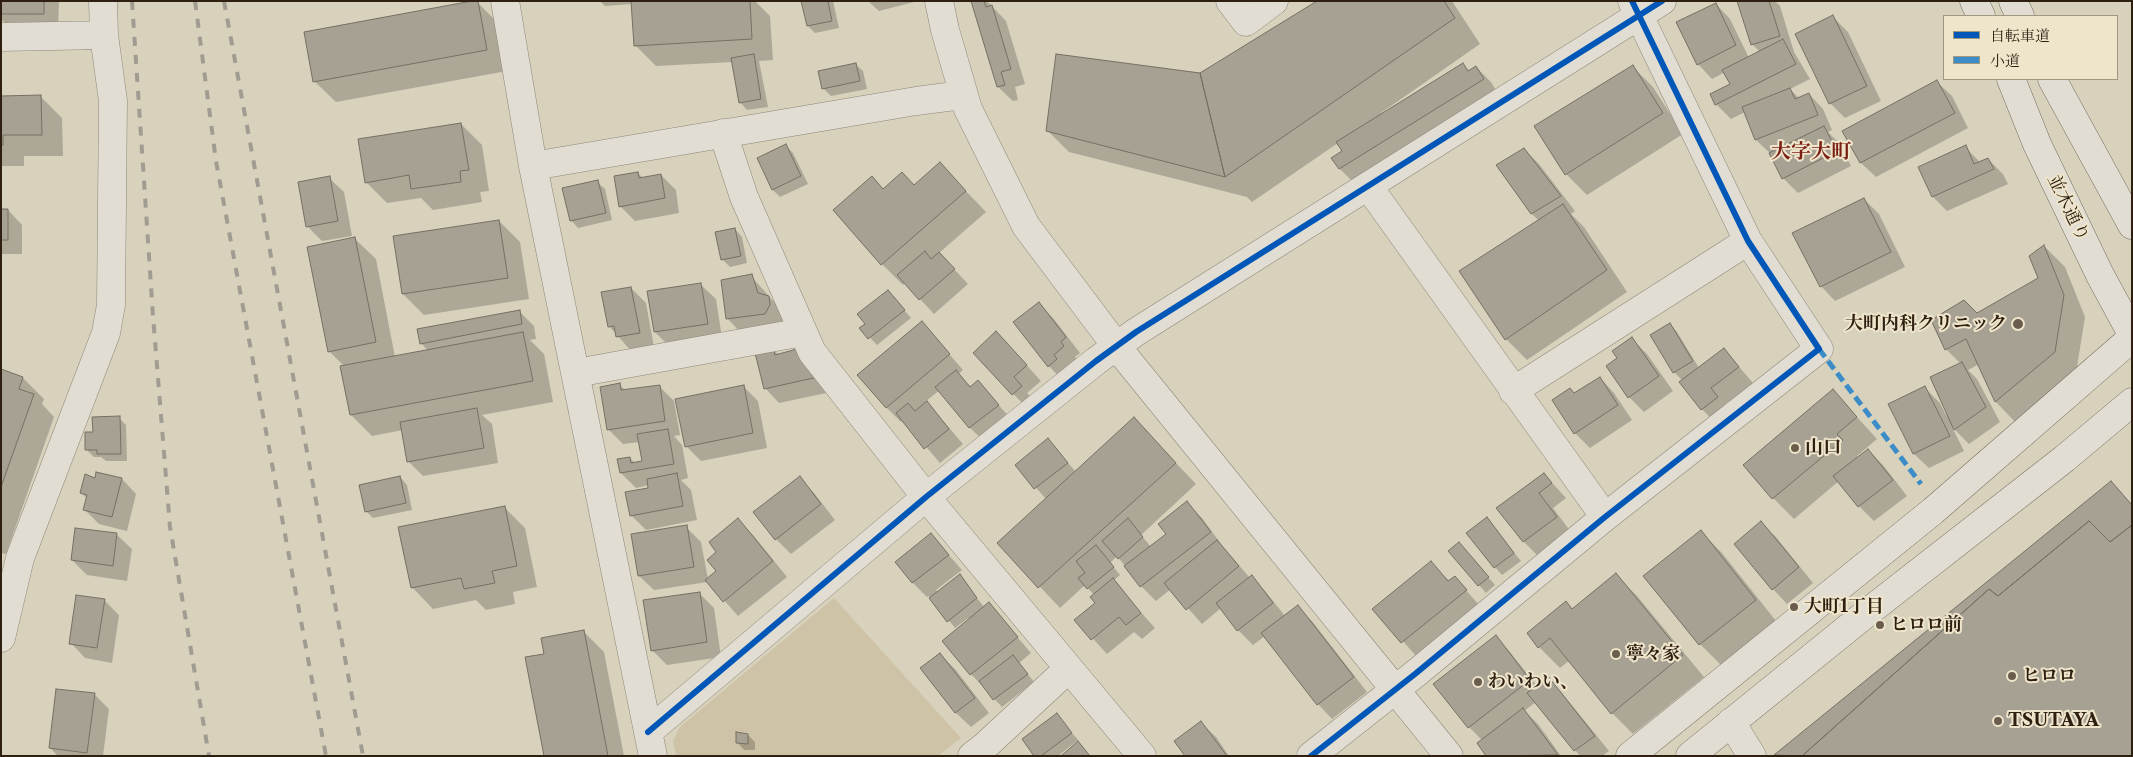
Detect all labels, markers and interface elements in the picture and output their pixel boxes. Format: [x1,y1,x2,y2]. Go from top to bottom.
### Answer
legend [1943,15,2118,80]
text: 自転車道 [1990,26,2050,45]
text: 小道 [1990,51,2020,70]
district label: 大字大町 [1771,140,1851,164]
street label: 並木通り [2043,171,2093,245]
place label: 大町内科クリニック [1845,313,2007,335]
marker: 大町内科クリニック [2011,317,2025,331]
place label: 山口 [1805,437,1841,459]
marker: 山口 [1789,442,1801,454]
place label: 大町1丁目 [1804,596,1884,618]
marker: 大町1丁目 [1788,601,1800,613]
place label: ヒロロ前 [1890,614,1962,636]
marker: ヒロロ前 [1874,619,1886,631]
place label: 寧々家 [1626,643,1680,665]
marker: 寧々家 [1610,648,1622,660]
place label: ヒロロ [2022,665,2076,687]
marker: ヒロロ [2006,670,2018,682]
place label: わいわい、 [1488,671,1578,693]
marker: わいわい、 [1472,676,1484,688]
place label: TSUTAYA [2008,710,2099,732]
marker: TSUTAYA [1992,715,2004,727]

